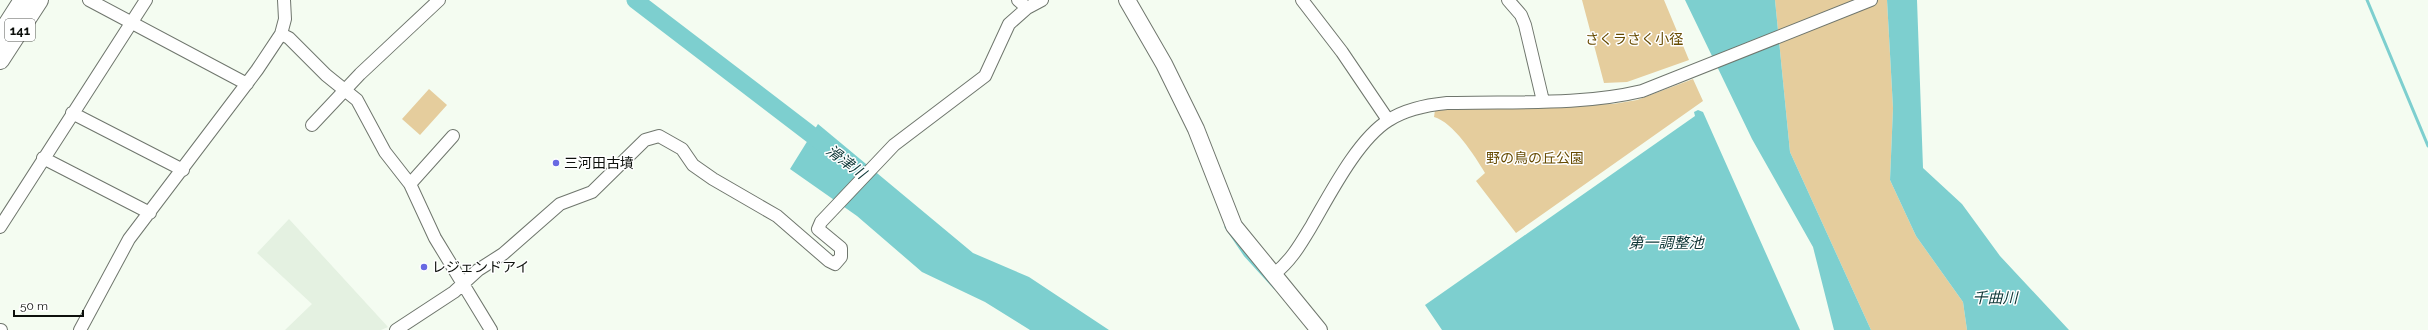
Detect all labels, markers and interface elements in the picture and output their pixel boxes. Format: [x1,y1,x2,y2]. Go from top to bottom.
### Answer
road number: 141 [5,19,35,41]
park label: さくラさく小径 [1585,31,1683,47]
water label: 滑津川 [823,141,871,184]
park label: 野の鳥の丘公園 [1486,150,1584,166]
place label: 三河田古墳 [564,155,634,171]
marker: 三河田古墳 [551,158,561,168]
water label: 第一調整池 [1628,234,1705,252]
place label: レジェンドアイ [432,259,529,275]
marker: レジェンドアイ [419,262,429,272]
water label: 千曲川 [1972,289,2019,307]
scale bar [14,292,83,318]
text: 50 m [20,299,48,313]

